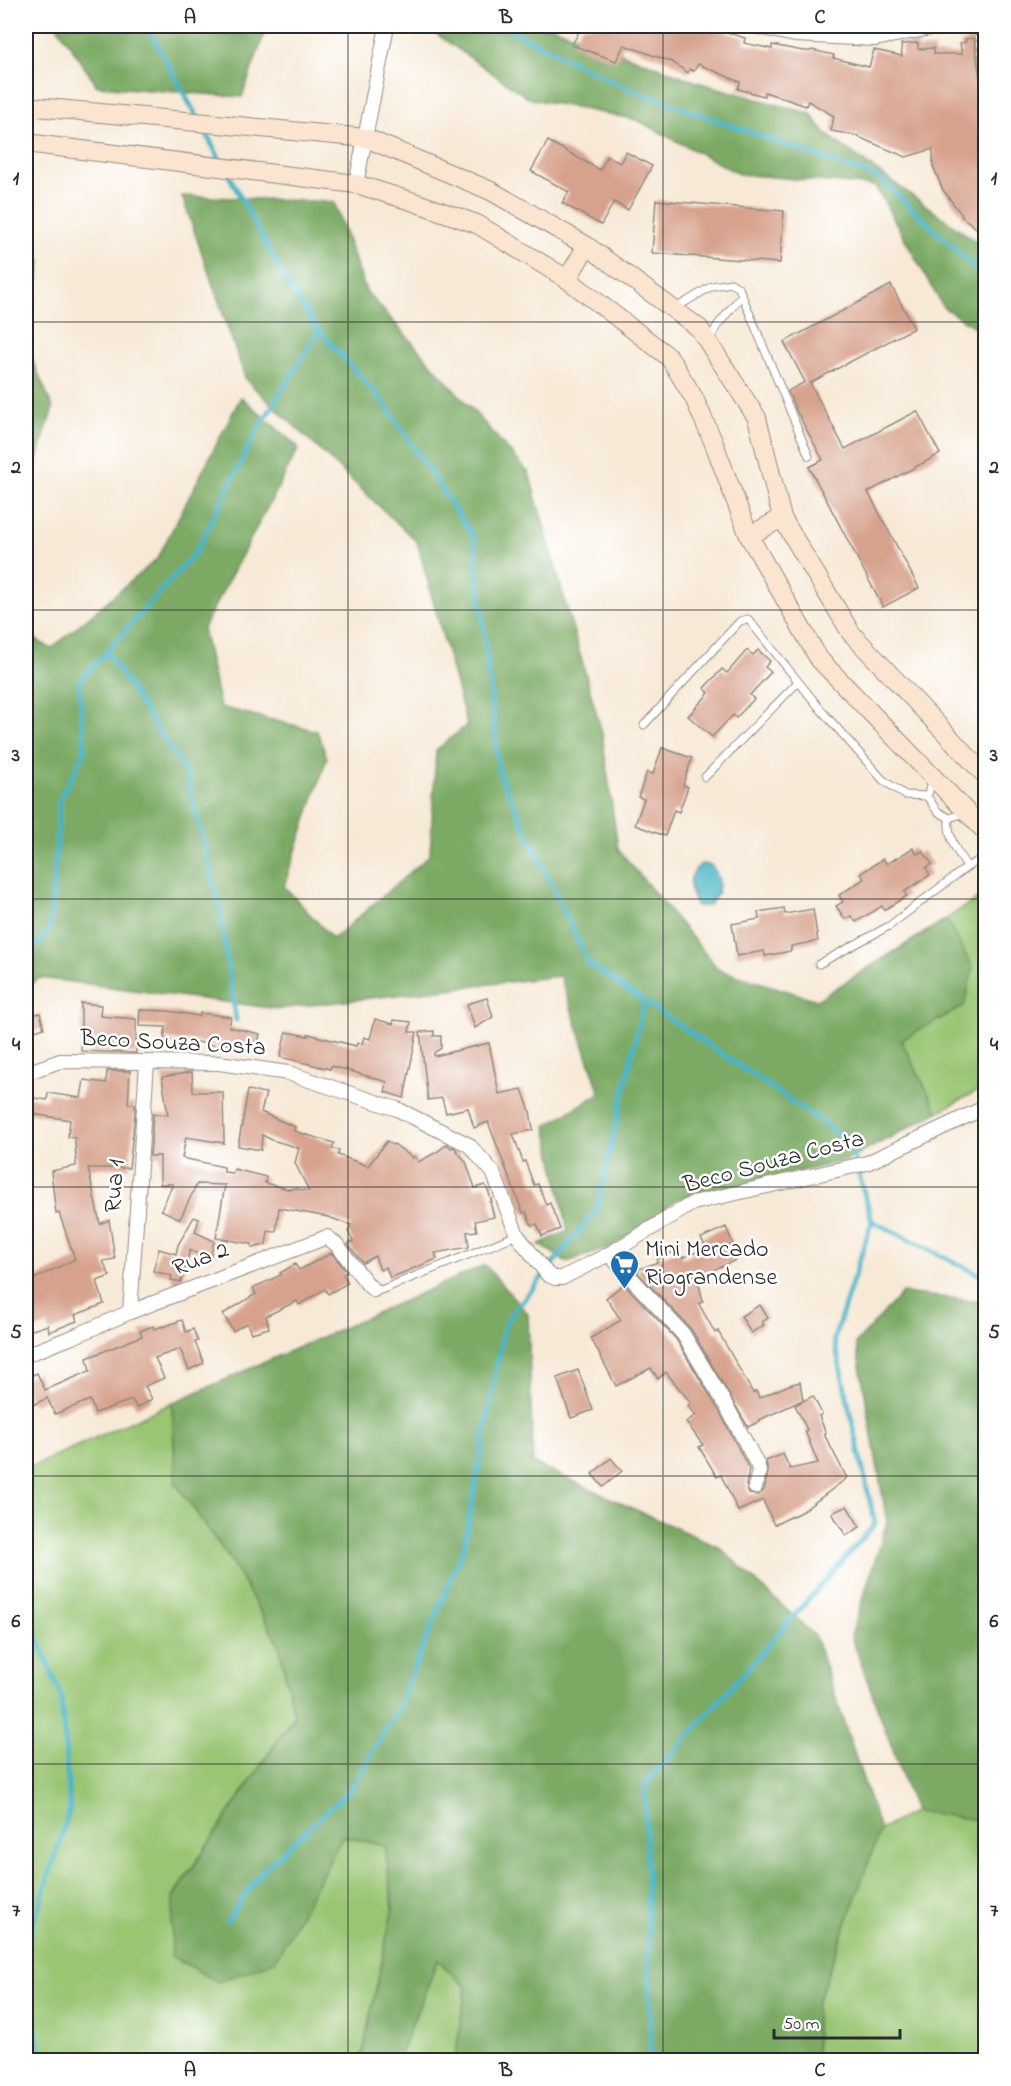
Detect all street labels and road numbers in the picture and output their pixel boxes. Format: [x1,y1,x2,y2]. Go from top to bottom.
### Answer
street label: Beco Souza Costa [78,1022,267,1066]
street label: Beco Souza Costa [679,1122,868,1204]
street label: Rua 1 [97,1158,135,1214]
street label: Rua 2 [168,1233,234,1287]

